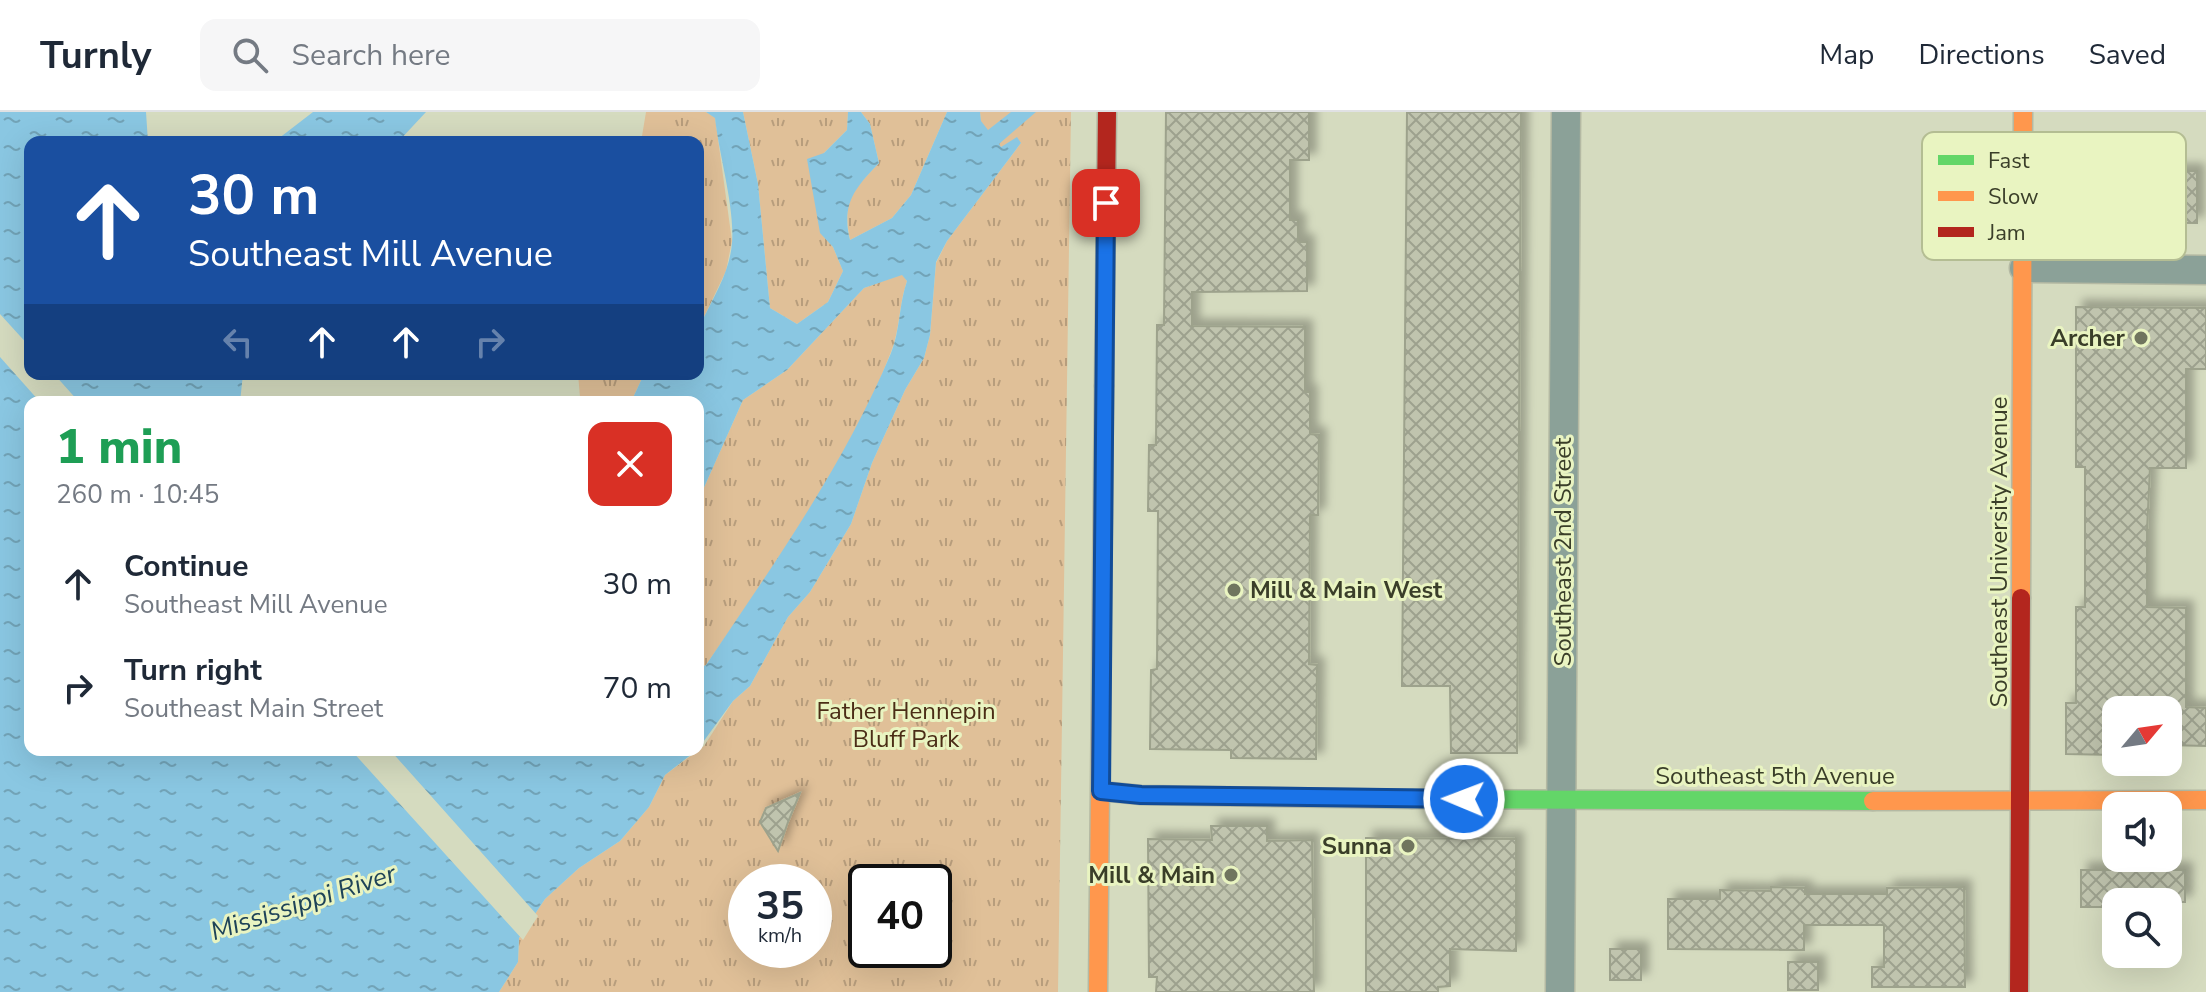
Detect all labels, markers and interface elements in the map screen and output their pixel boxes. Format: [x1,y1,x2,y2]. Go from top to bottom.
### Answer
search box [200,19,760,91]
text: Turnly [40,30,152,81]
icon: search [228,33,272,77]
text: Search here [292,35,451,76]
text: Map [1819,36,1874,74]
text: Directions [1918,36,2045,74]
text: Saved [2089,36,2166,74]
legend [1922,132,2186,260]
text: Fast [1988,146,2030,176]
text: 30 m [188,157,319,234]
icon: ahead [56,168,160,272]
pin [1072,169,1140,237]
icon: arrive [1084,181,1128,225]
text: Slow [1988,182,2039,212]
text: Jam [1987,218,2026,248]
text: Southeast Mill Avenue [188,230,553,279]
icon: left [216,320,260,364]
icon: ahead [300,320,344,364]
icon: ahead [384,320,428,364]
icon: right [468,320,512,364]
place label: Archer [2050,322,2126,354]
marker: Archer [2132,329,2150,347]
street label: Southeast University Avenue [1983,396,2015,708]
text: 1 min [56,414,182,480]
button: close [588,422,672,506]
street label: Southeast 2nd Street [1547,437,1579,666]
text: 260 m · 10:45 [56,477,219,512]
text: Continue [124,546,249,587]
icon: ahead [56,562,100,606]
text: 30 m [603,564,672,605]
place label: Mill & Main West [1250,574,1443,606]
marker: Mill & Main West [1225,581,1243,599]
text: Southeast Mill Avenue [124,587,388,622]
text: Turn right [124,650,262,691]
icon: right [56,666,100,710]
text: 70 m [603,668,672,709]
text: Southeast Main Street [124,691,383,726]
park label: Father Hennepin Bluff Park [816,695,996,755]
north arrow [2102,696,2182,776]
map controls [2102,696,2182,968]
position arrow [1422,757,1506,841]
street label: Southeast 5th Avenue [1655,760,1895,792]
button: sound [2102,792,2182,872]
place label: Sunna [1322,830,1392,862]
marker: Sunna [1399,837,1417,855]
water label: Mississippi River [206,856,401,949]
place label: Mill & Main [1088,859,1215,891]
speed limit sign: 40 [848,864,952,968]
marker: Mill & Main [1222,866,1240,884]
text: 35 [756,879,804,933]
button: search [2102,888,2182,968]
text: km/h [758,922,802,949]

